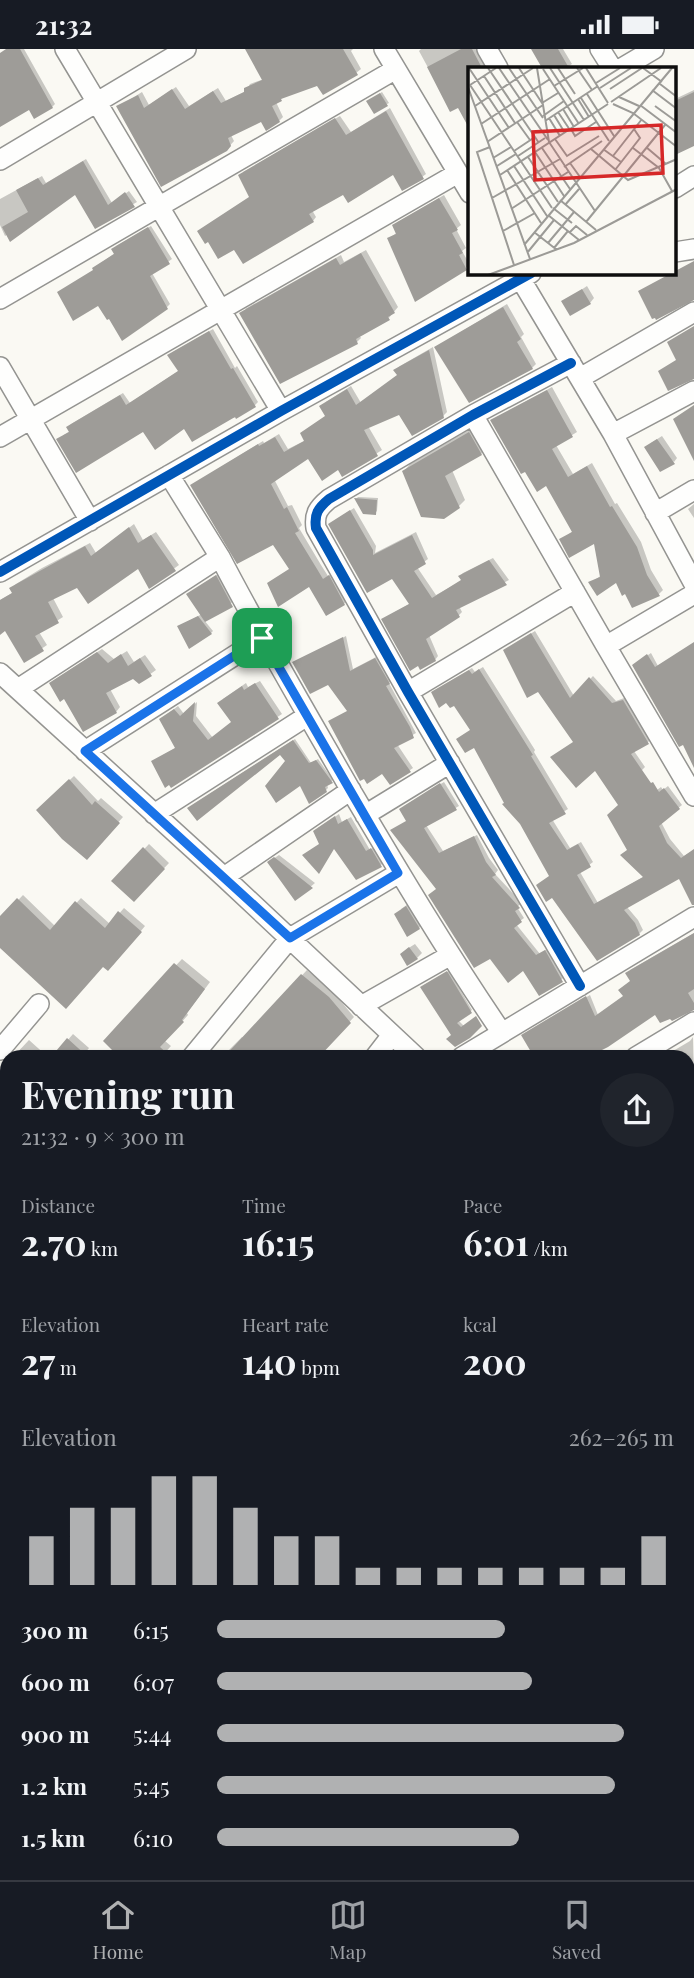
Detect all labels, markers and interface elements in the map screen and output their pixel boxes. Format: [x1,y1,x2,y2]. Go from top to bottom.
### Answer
text: 21:32 [35,7,92,42]
inset map [468,67,676,275]
pin [232,608,292,668]
icon: arrive [243,619,281,657]
text: Evening run [21,1068,235,1119]
button: share [600,1073,674,1147]
text: 21:32 · 9 × 300 m [21,1120,185,1151]
text: Distance [21,1192,95,1218]
text: Time [242,1192,286,1218]
text: Pace [463,1192,502,1218]
text: 2.70 [21,1218,87,1265]
text: 16:15 [242,1218,314,1265]
text: 6:01 [463,1218,529,1265]
text: km [87,1235,118,1261]
text: /km [529,1235,568,1261]
text: Elevation [21,1311,100,1337]
text: Heart rate [242,1311,329,1337]
text: kcal [463,1311,497,1337]
text: 27 [21,1337,55,1384]
text: 140 [242,1337,296,1384]
text: 200 [463,1337,526,1384]
text: m [55,1354,77,1380]
text: bpm [296,1354,340,1380]
text: Elevation [21,1421,117,1452]
text: 262–265 m [569,1421,674,1452]
text: 300 m [21,1614,88,1645]
text: 6:15 [133,1614,169,1645]
text: 600 m [21,1666,90,1697]
text: 6:07 [133,1666,174,1697]
text: 900 m [21,1718,90,1749]
text: 5:44 [133,1718,171,1749]
text: 1.2 km [21,1770,87,1801]
text: 5:45 [133,1770,170,1801]
text: 1.5 km [21,1822,85,1853]
text: 6:10 [133,1822,173,1853]
tab: Home [93,1896,144,1964]
tab: Map [329,1896,367,1964]
tab: Saved [552,1896,601,1964]

